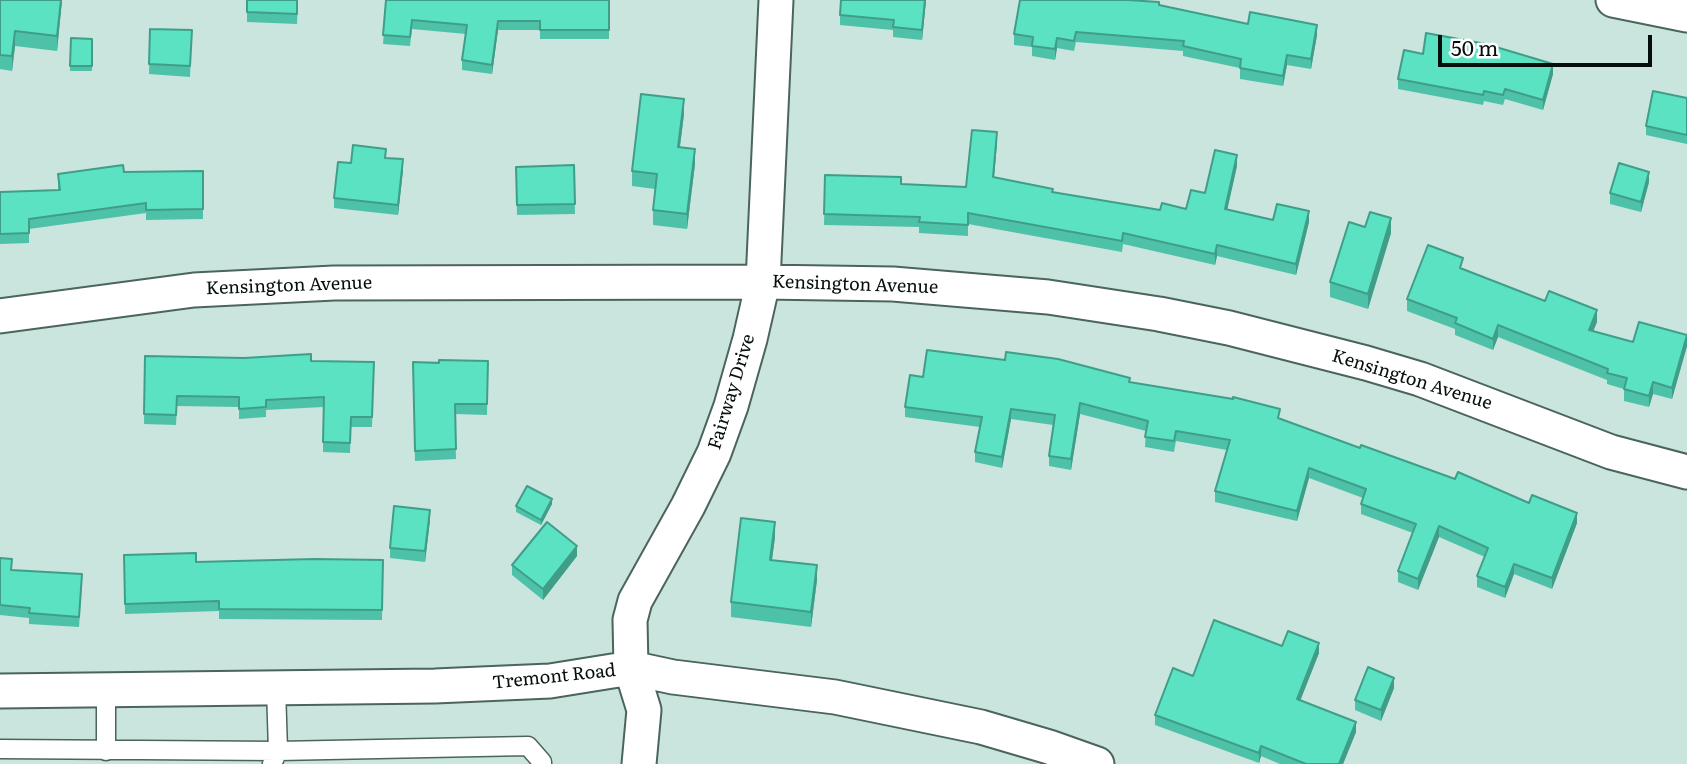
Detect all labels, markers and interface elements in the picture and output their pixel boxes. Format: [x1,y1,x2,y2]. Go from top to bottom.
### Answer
scale bar [1442,21,1656,65]
text: 50 m [1451,31,1498,62]
street label: Kensington Avenue [771,271,939,299]
street label: Kensington Avenue [205,272,373,300]
street label: Fairway Drive [704,332,760,452]
street label: Kensington Avenue [1329,345,1495,415]
street label: Tremont Road [491,660,617,694]

